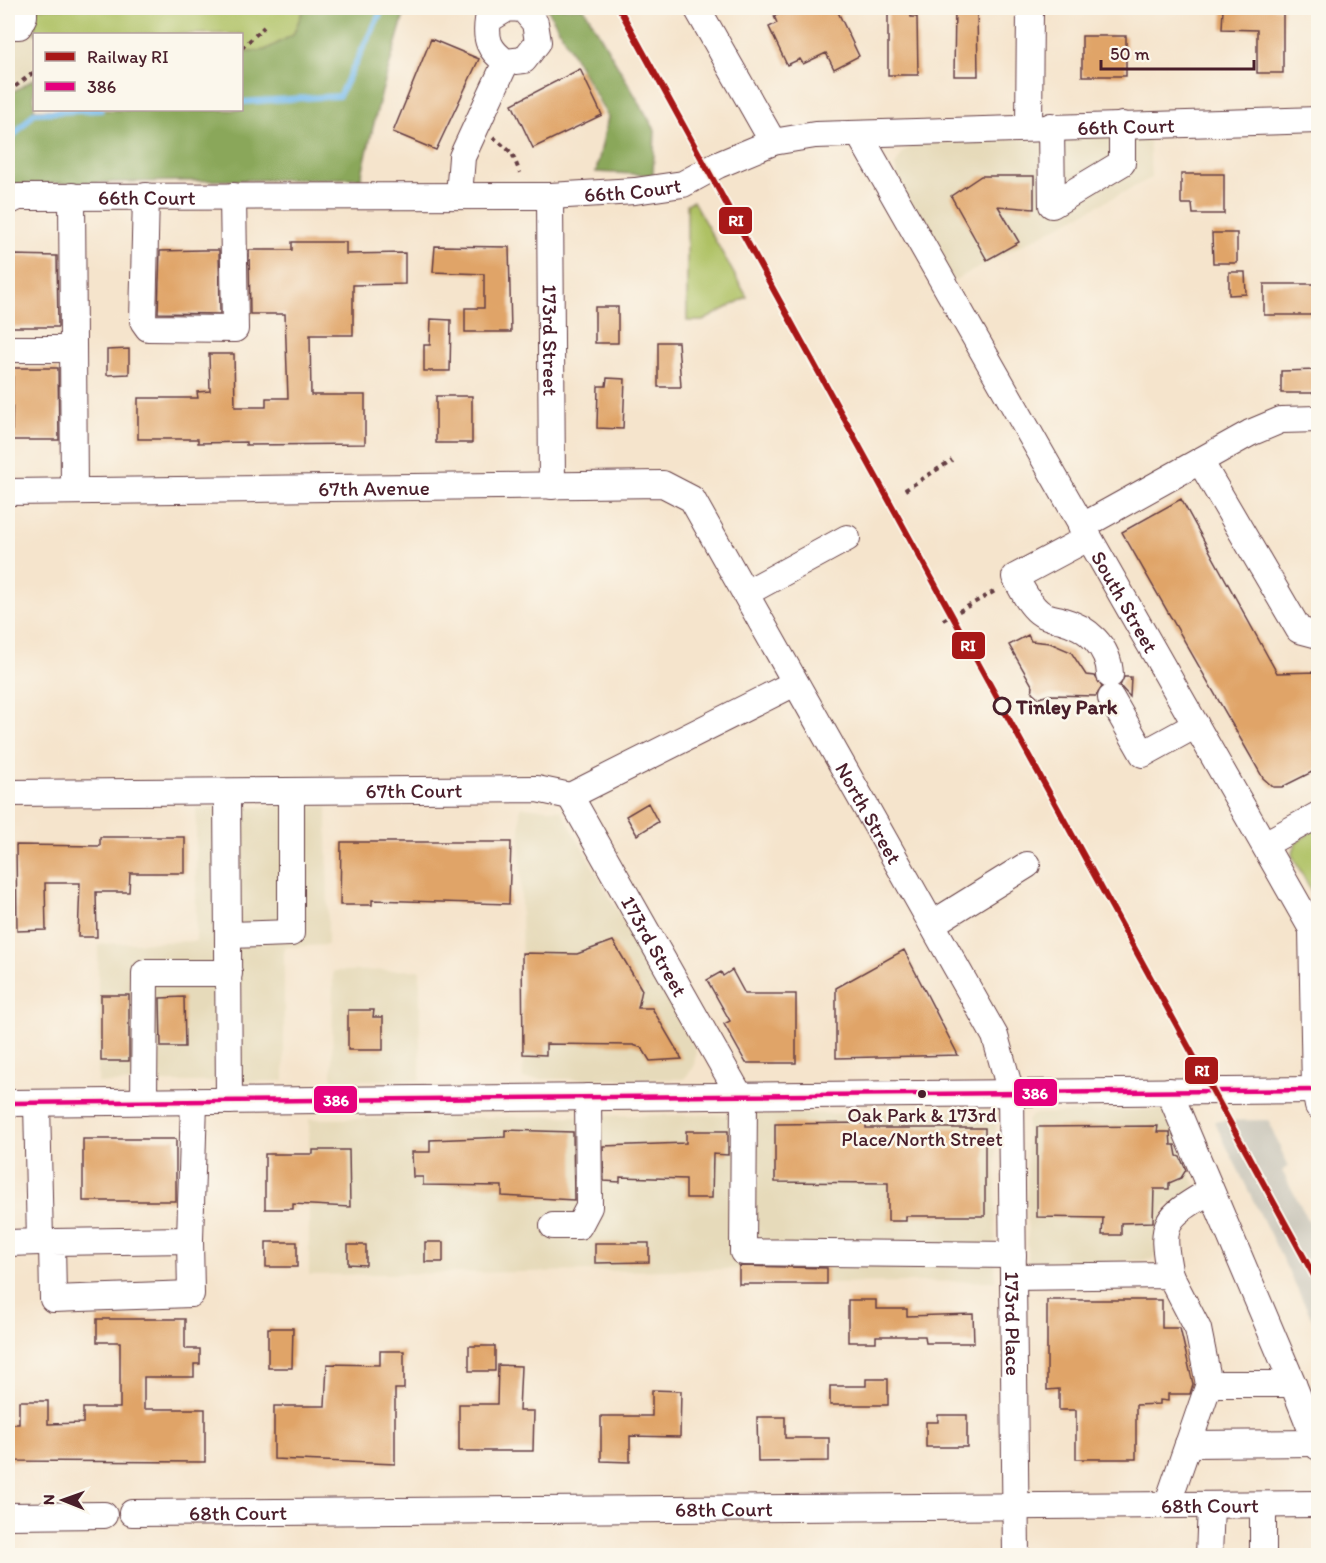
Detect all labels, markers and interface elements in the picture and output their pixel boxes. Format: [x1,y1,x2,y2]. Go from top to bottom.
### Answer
legend [33,33,243,111]
scale bar [1101,33,1254,71]
text: 50 m [1110,43,1150,65]
text: Railway RI [87,46,169,68]
text: 386 [87,76,116,98]
street label: 66th Court [1077,112,1175,140]
street label: 66th Court [583,172,683,206]
street label: 66th Court [98,184,196,209]
line badge: RI [718,206,753,235]
text: RI [728,211,744,230]
street label: 173rd Street [538,284,564,396]
street label: 67th Avenue [318,474,430,501]
street label: South Street [1086,546,1164,657]
line badge: RI [951,631,986,660]
text: RI [960,636,976,655]
place label: Tinley Park [1015,694,1118,720]
marker: Tinley Park [993,697,1011,715]
street label: North Street [830,758,908,868]
street label: 67th Court [365,777,463,803]
street label: 173rd Street [616,891,693,1001]
line badge: RI [1184,1056,1219,1085]
text: RI [1194,1061,1210,1080]
line badge: 386 [1013,1078,1058,1107]
text: 386 [1022,1084,1049,1103]
line badge: 386 [313,1085,358,1114]
marker: Oak Park & 173rd Place/North Street [916,1088,928,1100]
text: 386 [323,1091,350,1110]
place label: Oak Park & 173rd Place/North Street [841,1103,1003,1151]
street label: 173rd Place [1000,1271,1027,1376]
north arrow [33,1470,93,1530]
street label: 68th Court [1161,1492,1259,1518]
text: N [39,1494,58,1505]
street label: 68th Court [675,1496,773,1521]
street label: 68th Court [189,1499,287,1525]

